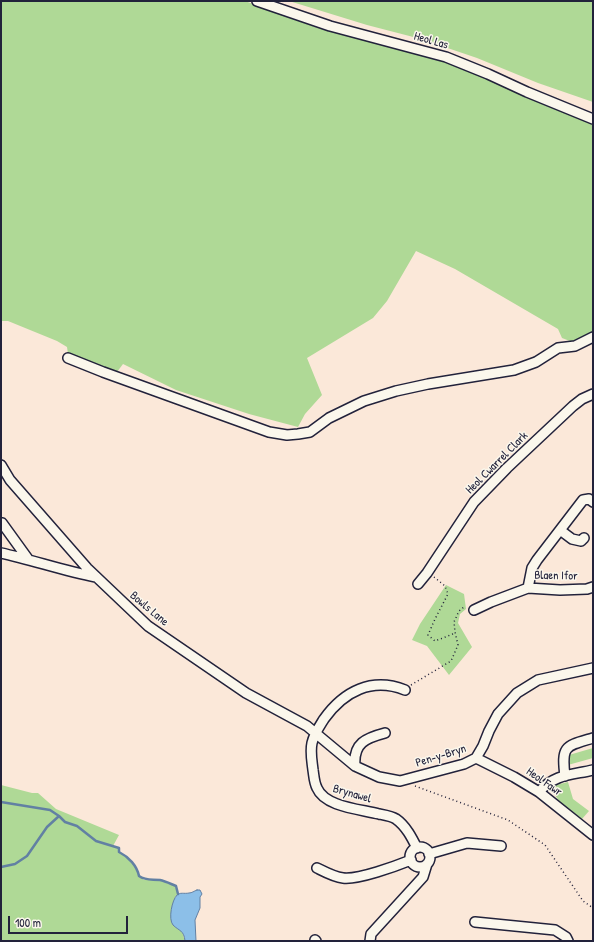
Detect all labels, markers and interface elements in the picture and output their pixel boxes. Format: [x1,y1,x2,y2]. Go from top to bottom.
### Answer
street label: Heol Las [412,29,450,53]
street label: Heol Cwarrel Clark [463,429,531,497]
street label: Blaen Ifor [534,568,578,584]
street label: Bowls Lane [127,589,171,629]
street label: Pen-y-Bryn [414,742,468,770]
street label: Heol Fawr [523,764,565,800]
street label: Brynawel [331,782,373,806]
scale bar [10,908,130,934]
text: 100 m [15,914,41,931]

